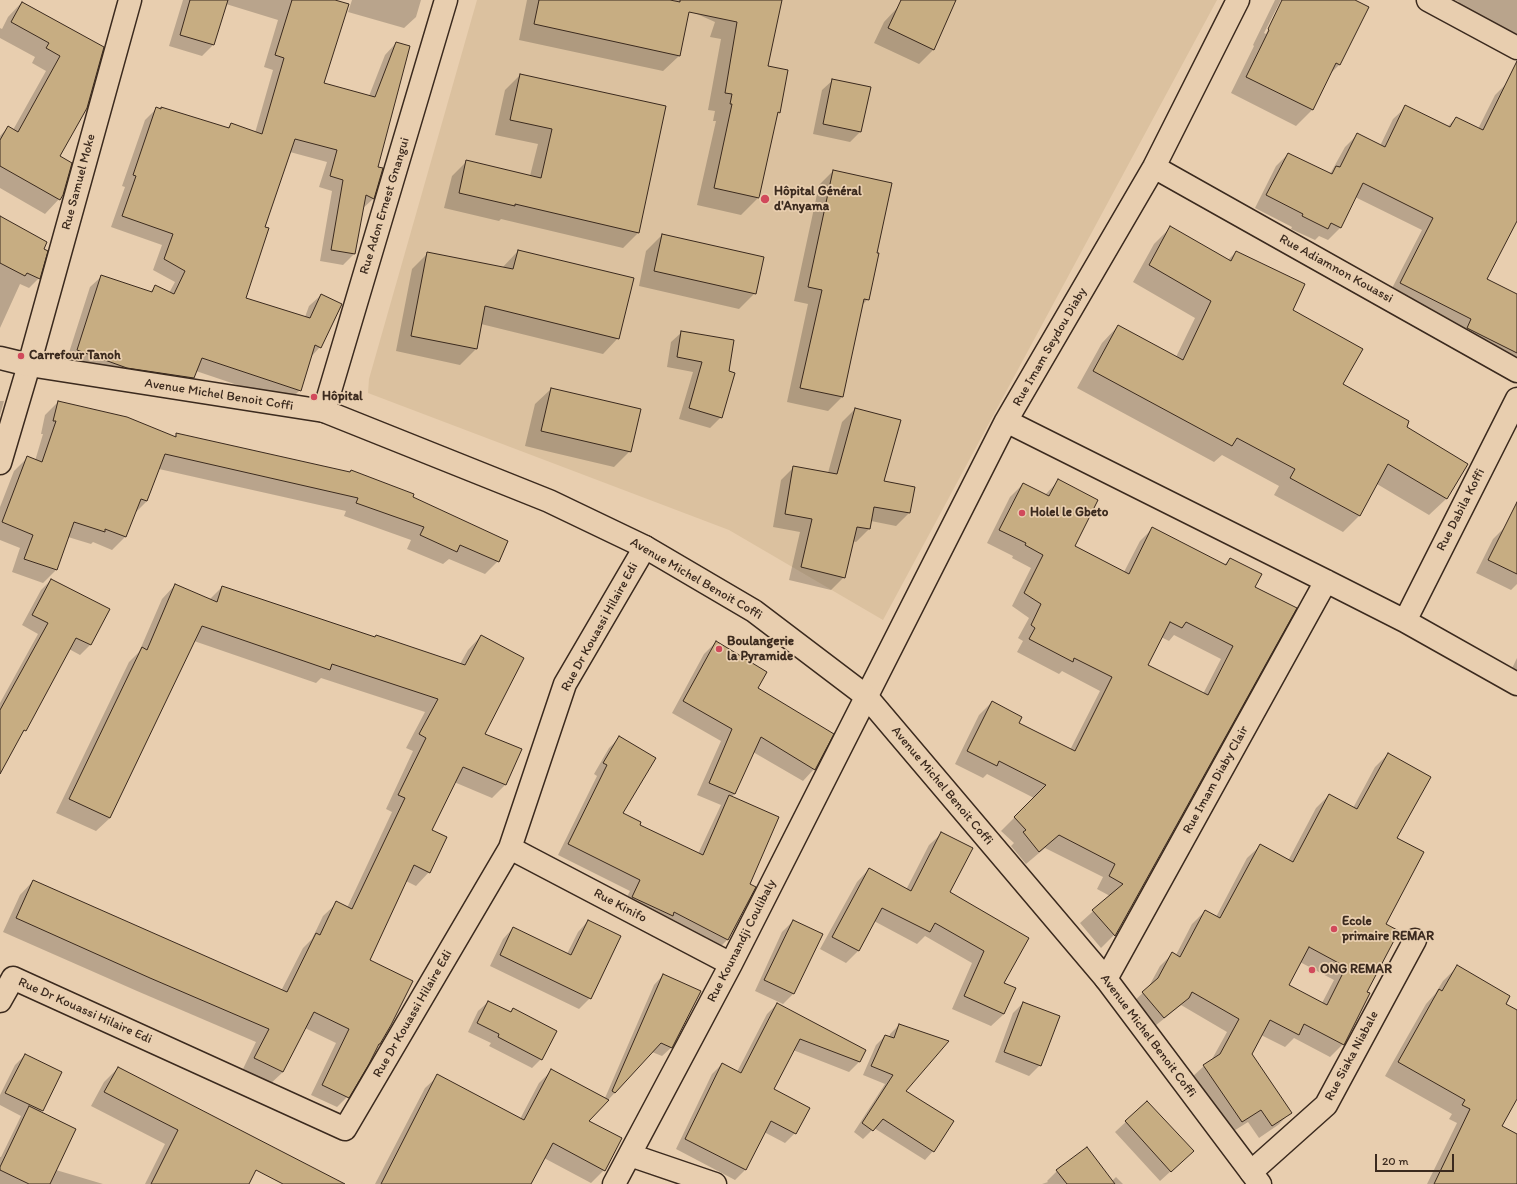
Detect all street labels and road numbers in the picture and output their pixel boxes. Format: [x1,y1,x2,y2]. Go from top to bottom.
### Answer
street label: Rue Samuel Moke [59,132,99,232]
street label: Rue Adon Ernest Gnangui [357,136,413,276]
street label: Rue Adiamnon Kouassi [1276,231,1396,307]
street label: Rue Imam Seydou Diaby [1010,285,1090,409]
street label: Avenue Michel Benoit Coffi [144,376,294,414]
street label: Rue Dabila Koffi [1433,466,1489,554]
street label: Avenue Michel Benoit Coffi [627,535,765,623]
street label: Rue Dr Kouassi Hilaire Edi [558,560,642,694]
street label: Rue Imam Diaby Clair [1180,723,1252,837]
street label: Avenue Michel Benoit Coffi [888,724,996,848]
street label: Rue Kounandji Coulibaly [704,877,780,1005]
street label: Rue Kinifo [591,886,649,926]
street label: Rue Dr Kouassi Hilaire Edi [370,947,456,1081]
street label: Avenue Michel Benoit Coffi [1097,971,1199,1101]
street label: Rue Dr Kouassi Hilaire Edi [16,974,154,1048]
street label: Rue Siaka Niabale [1322,1008,1382,1104]

